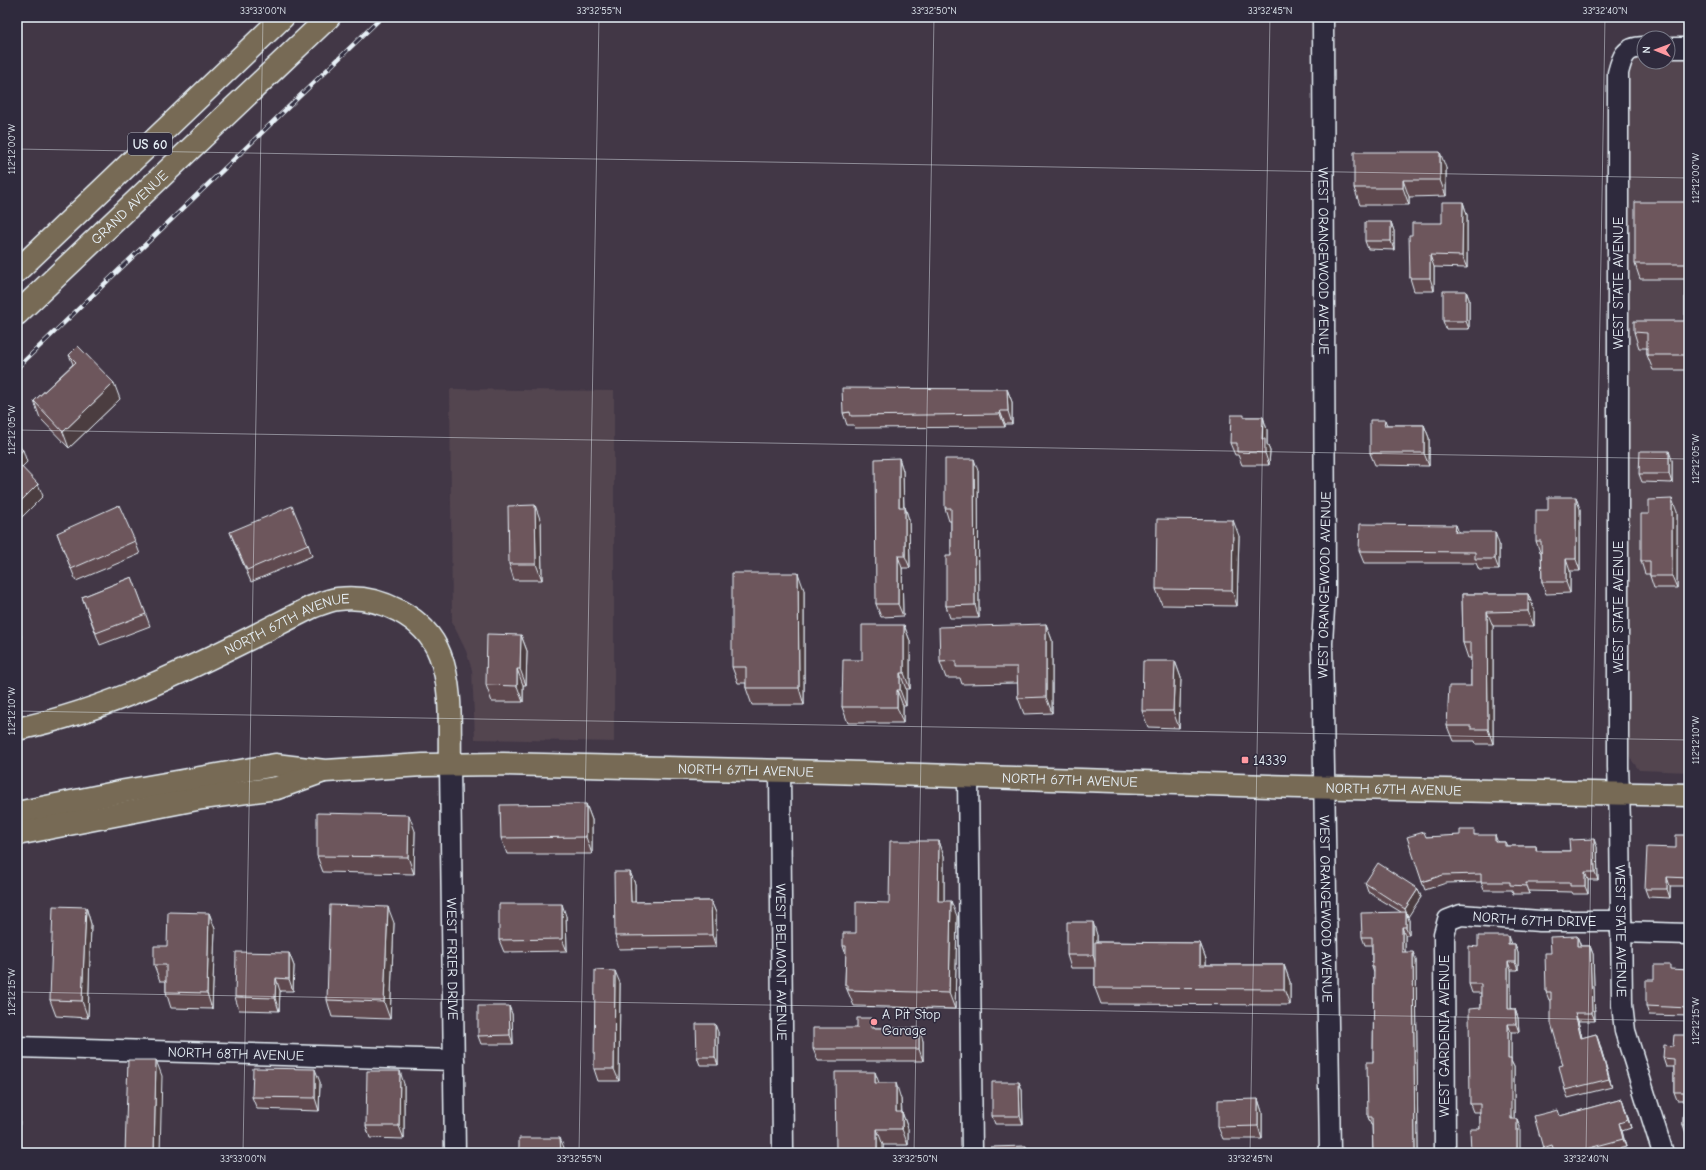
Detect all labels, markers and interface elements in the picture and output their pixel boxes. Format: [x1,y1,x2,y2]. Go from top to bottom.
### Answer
text: 33°33'00"N [240,5,286,17]
text: 33°32'55"N [576,5,622,17]
text: 33°32'50"N [911,5,957,17]
text: 33°32'45"N [1248,5,1292,17]
text: 33°32'40"N [1582,5,1628,17]
north arrow [1636,30,1676,70]
text: N [1640,46,1653,54]
text: 112°12'00"W [6,123,18,174]
road number: US 60 [128,133,172,155]
text: 112°12'00"W [1690,152,1702,203]
street label: GRAND AVENUE [87,167,172,248]
street label: WEST ORANGEWOOD AVENUE [1315,167,1332,355]
street label: WEST STATE AVENUE [1610,217,1627,349]
text: 112°12'05"W [6,405,18,455]
text: 112°12'05"W [1690,434,1702,484]
street label: WEST ORANGEWOOD AVENUE [1314,491,1335,679]
street label: WEST STATE AVENUE [1610,541,1627,673]
street label: NORTH 67TH AVENUE [222,590,350,659]
text: 112°12'10"W [6,687,18,735]
text: 112°12'10"W [1690,716,1702,764]
place label: 14339 [1253,752,1287,769]
marker: 14339 [1240,755,1250,765]
street label: NORTH 67TH AVENUE [678,760,814,781]
street label: NORTH 67TH AVENUE [1002,770,1138,791]
street label: NORTH 67TH AVENUE [1326,780,1462,799]
street label: WEST ORANGEWOOD AVENUE [1316,815,1336,1003]
street label: WEST STATE AVENUE [1611,865,1630,997]
street label: WEST BELMONT AVENUE [772,883,790,1041]
street label: WEST FRIER DRIVE [443,898,461,1020]
street label: NORTH 67TH DRIVE [1472,908,1596,930]
street label: WEST GARDENIA AVENUE [1436,955,1453,1117]
text: 112°12'15"W [6,968,18,1016]
text: 112°12'15"W [1690,997,1702,1045]
place label: A Pit Stop Garage [882,1006,941,1039]
marker: A Pit Stop Garage [869,1017,879,1027]
street label: NORTH 68TH AVENUE [167,1043,304,1065]
text: 33°33'00"N [220,1153,266,1165]
text: 33°32'55"N [556,1153,602,1165]
text: 33°32'50"N [892,1153,938,1165]
text: 33°32'45"N [1228,1153,1272,1165]
text: 33°32'40"N [1563,1153,1609,1165]

